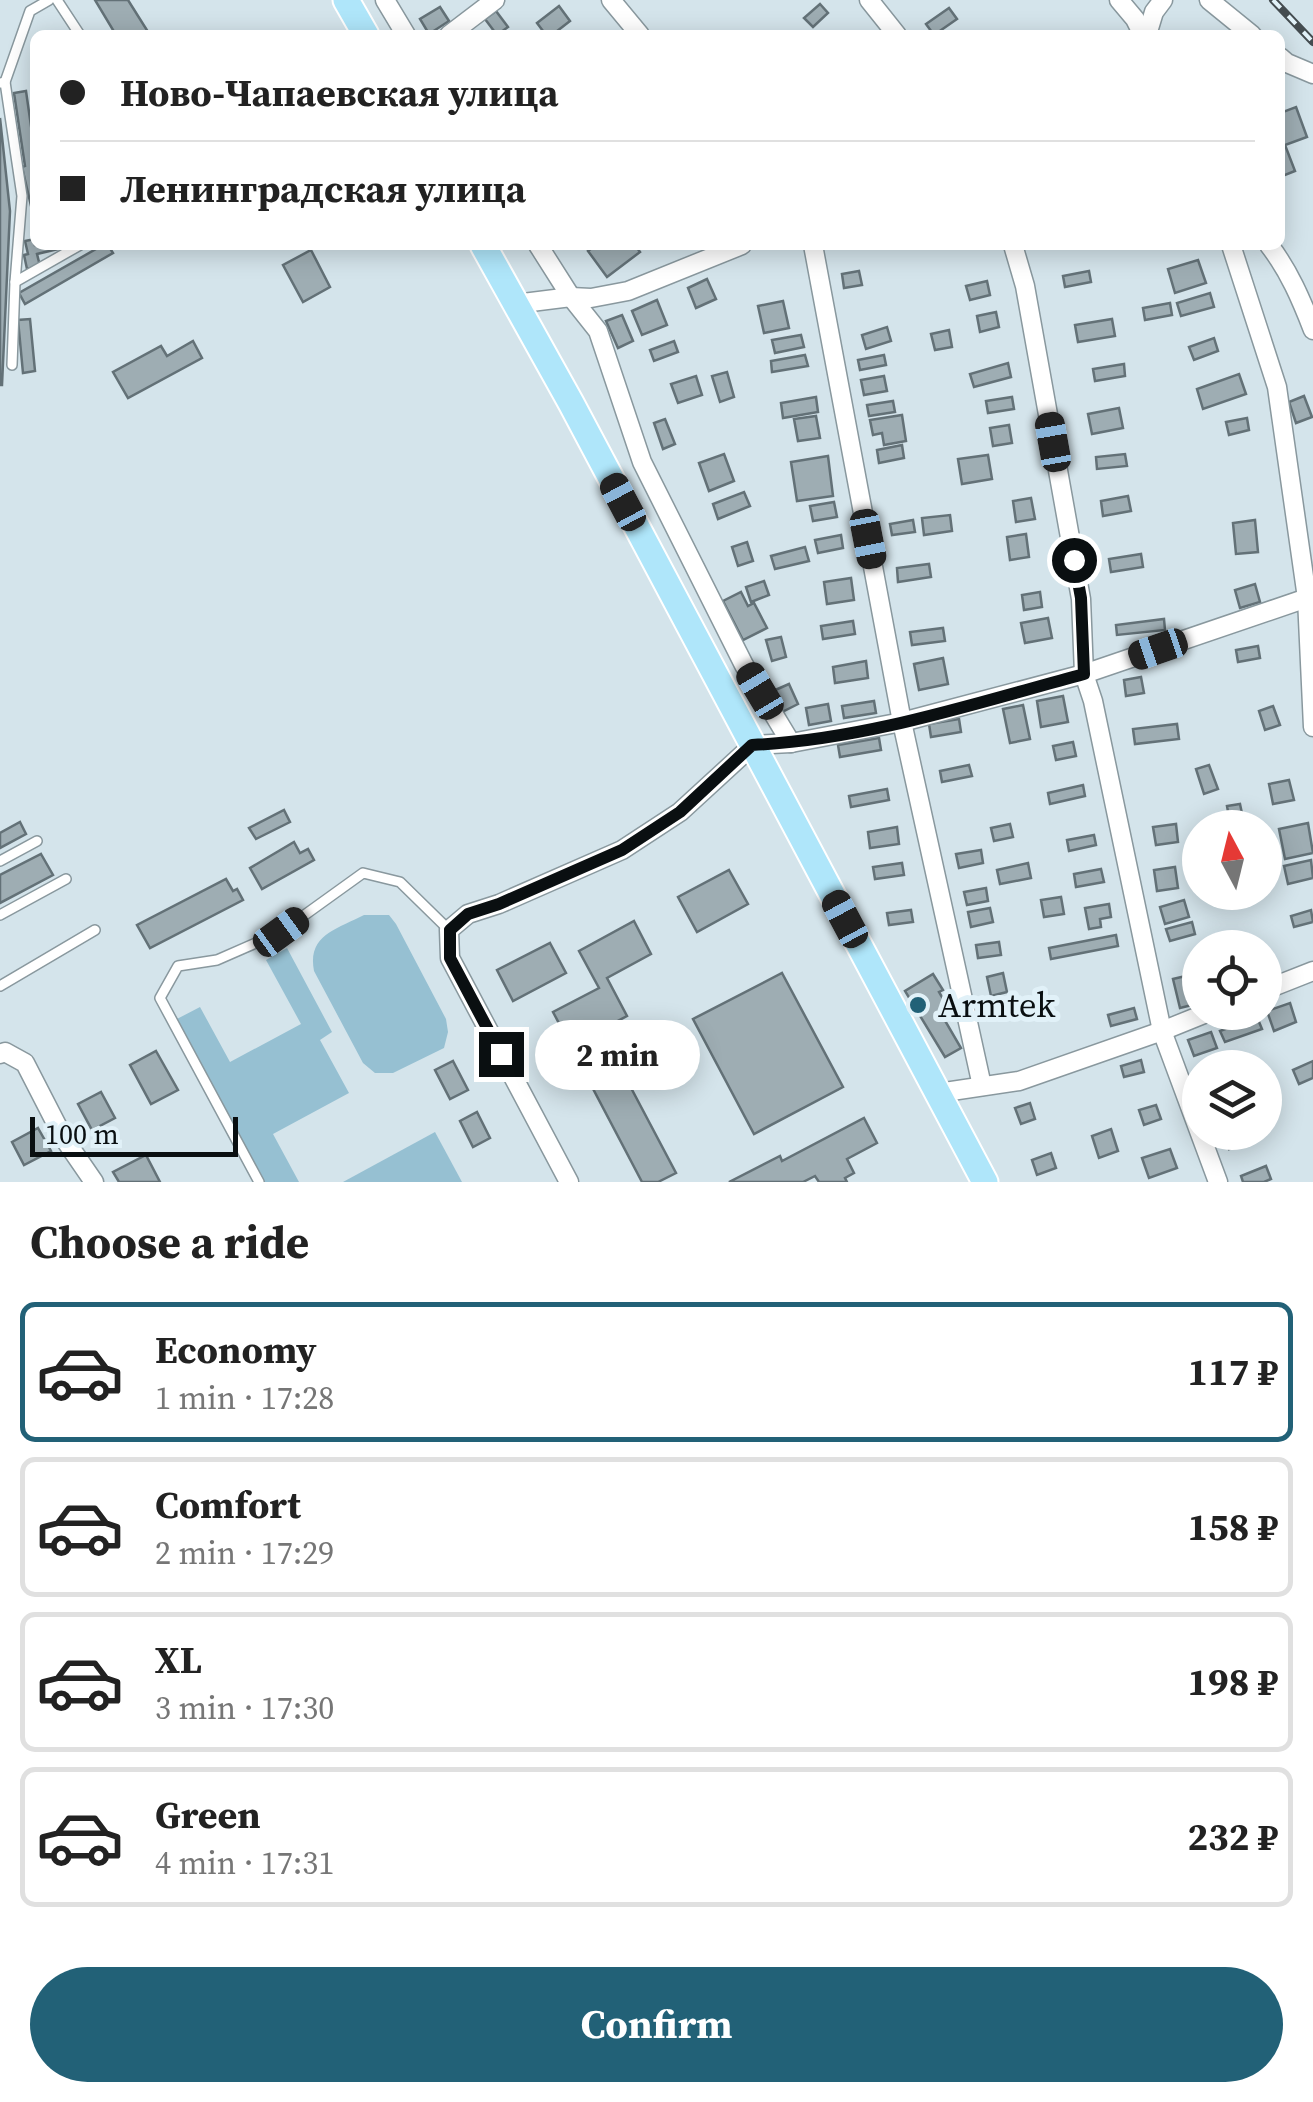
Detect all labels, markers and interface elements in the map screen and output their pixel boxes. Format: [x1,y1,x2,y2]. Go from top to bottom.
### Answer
text: Ново-Чапаевская улица [120,67,559,119]
text: Ленинградская улица [120,163,526,215]
car [1033,410,1073,474]
car [596,468,650,536]
car [848,507,888,571]
route start [1052,538,1097,583]
car [1125,625,1191,673]
car [732,658,788,724]
north arrow [1182,810,1282,910]
map controls [1182,810,1282,1150]
car [818,885,872,953]
car [248,902,314,962]
button: locate [1182,930,1282,1030]
place label: Armtek [938,981,1056,1029]
marker: Armtek [907,994,929,1016]
callout: 2 min [536,1019,701,1089]
route end [479,1032,524,1077]
text: 2 min [576,1033,659,1077]
button: layers [1182,1050,1282,1150]
scale bar [30,1112,238,1156]
text: 100 m [45,1115,119,1153]
text: Choose a ride [30,1211,309,1273]
text: Economy [155,1324,317,1376]
icon: car [35,1327,125,1417]
text: 117 ₽ [1187,1346,1278,1398]
text: 1 min · 17:28 [155,1376,334,1420]
text: Comfort [155,1479,301,1531]
icon: car [35,1482,125,1572]
text: 158 ₽ [1187,1501,1278,1553]
text: 2 min · 17:29 [155,1531,334,1575]
text: XL [155,1634,202,1686]
icon: car [35,1637,125,1727]
text: 198 ₽ [1187,1656,1278,1708]
text: 3 min · 17:30 [155,1686,334,1730]
text: Green [155,1789,261,1841]
icon: car [35,1792,125,1882]
text: 232 ₽ [1187,1811,1278,1863]
text: 4 min · 17:31 [155,1841,334,1885]
button: Confirm [30,1967,1283,2082]

